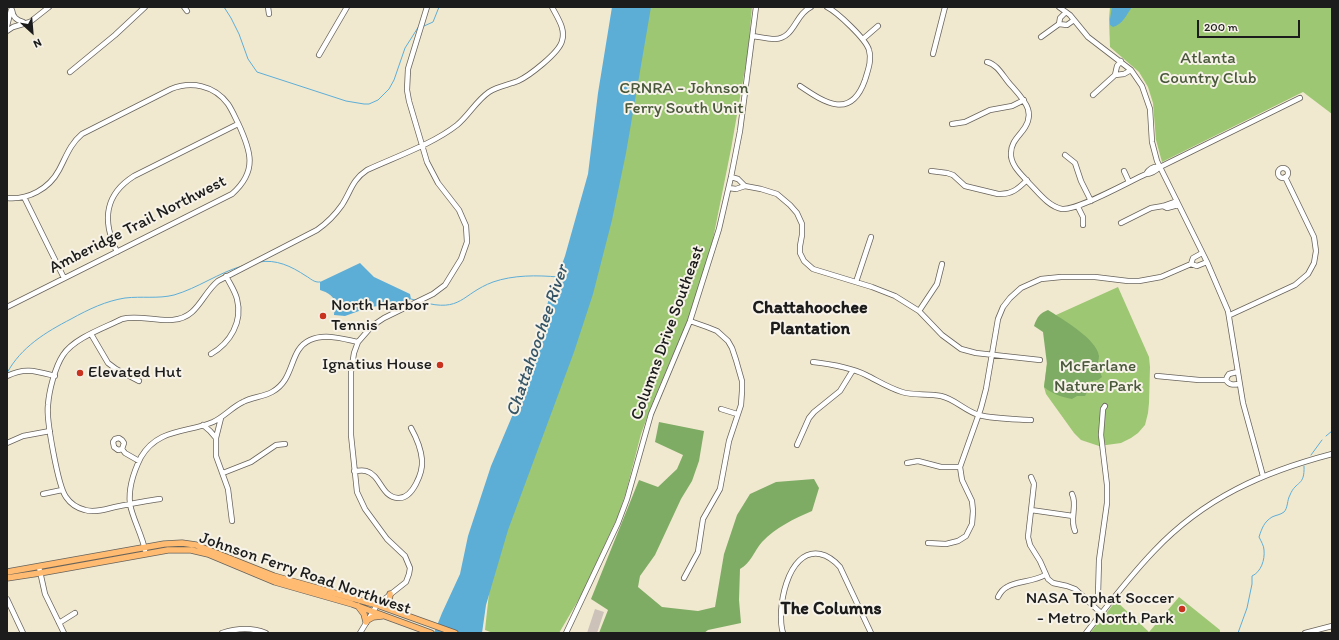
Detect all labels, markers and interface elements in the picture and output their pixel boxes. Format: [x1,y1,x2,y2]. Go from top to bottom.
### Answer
north arrow [12,12,52,52]
scale bar [1199,12,1302,38]
text: 200 m [1204,20,1238,34]
text: N [31,36,44,51]
park label: Atlanta Country Club [1159,49,1257,89]
park label: CRNRA - Johnson Ferry South Unit [619,79,749,119]
street label: Amberidge Trail Northwest [46,171,230,279]
street label: Columns Drive Southeast [627,243,709,423]
water label: Chattahoochee River [502,263,574,419]
place label: North Harbor Tennis [331,296,429,336]
district label: Chattahoochee Plantation [752,297,868,340]
marker: North Harbor Tennis [318,311,328,321]
place label: Ignatius House [322,355,432,375]
park label: McFarlane Nature Park [1054,357,1142,397]
marker: Ignatius House [435,360,445,370]
place label: Elevated Hut [88,363,182,383]
marker: Elevated Hut [75,368,85,378]
street label: Johnson Ferry Road Northwest [197,528,413,620]
place label: NASA Tophat Soccer - Metro North Park [1026,589,1174,629]
district label: The Columns [781,598,881,620]
marker: NASA Tophat Soccer - Metro North Park [1177,604,1187,614]

